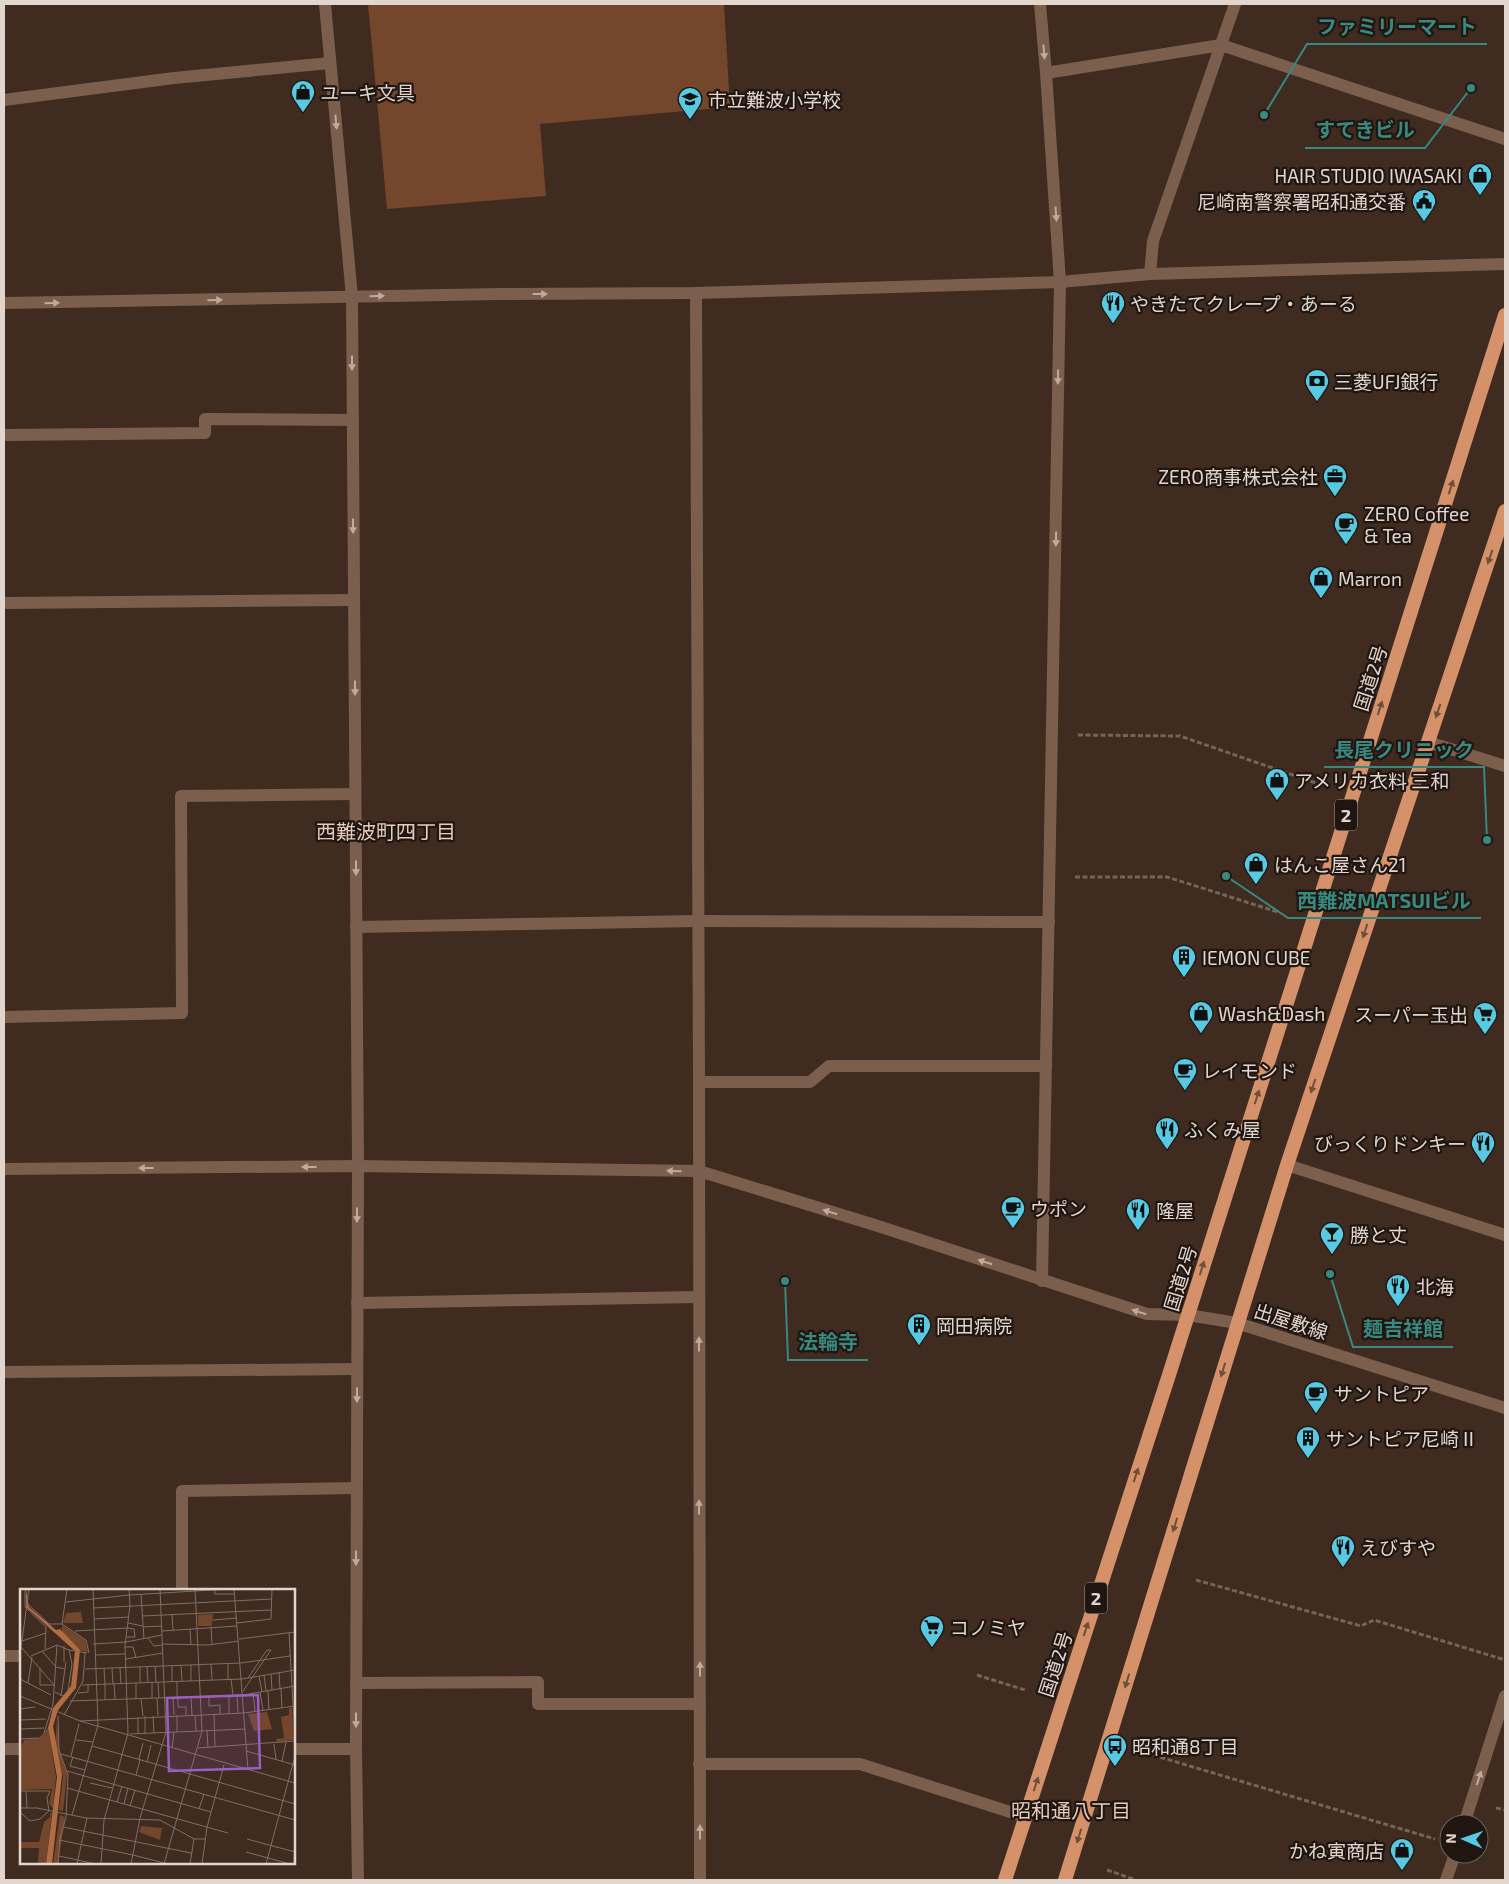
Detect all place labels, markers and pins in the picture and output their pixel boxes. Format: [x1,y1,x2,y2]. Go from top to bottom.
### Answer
callout: ファミリーマート [1307,9,1487,44]
shop icon: ユーキ文具 [290,79,316,113]
place label: ユーキ文具 [320,81,415,104]
school or university icon: 市立難波小学校 [677,86,703,120]
place label: 市立難波小学校 [708,88,841,111]
callout: すてきビル [1305,113,1425,148]
shop icon: HAIR STUDIO IWASAKI [1467,162,1493,196]
place label: HAIR STUDIO IWASAKI [1275,164,1462,187]
public building icon: 尼崎南警察署昭和通交番 [1411,188,1437,222]
place label: 尼崎南警察署昭和通交番 [1197,190,1406,213]
restaurant icon: やきたてクレープ・あーる [1100,290,1126,324]
place label: やきたてクレープ・あーる [1130,292,1357,315]
bank icon: 三菱UFJ銀行 [1304,368,1330,402]
place label: 三菱UFJ銀行 [1334,370,1438,393]
office icon: ZERO商事株式会社 [1322,463,1348,497]
place label: ZERO商事株式会社 [1158,465,1318,488]
place label: ZERO Coffee & Tea [1364,502,1469,547]
cafe icon: ZERO Coffee & Tea [1333,511,1359,545]
shop icon: Marron [1308,565,1334,599]
place label: Marron [1338,567,1402,590]
callout: 長尾クリニック [1324,732,1484,767]
shop icon: アメリカ衣料 三和 [1264,767,1290,801]
place label: アメリカ衣料 三和 [1294,769,1449,792]
shop icon: はんこ屋さん21 [1243,851,1269,885]
place label: はんこ屋さん21 [1274,853,1406,876]
callout: 西難波MATSUIビル [1288,883,1481,918]
building icon: IEMON CUBE [1171,944,1197,978]
place label: IEMON CUBE [1202,946,1311,969]
shop icon: Wash&Dash [1188,1000,1214,1034]
supermarket icon: スーパー玉出 [1472,1001,1498,1035]
place label: Wash&Dash [1218,1002,1325,1025]
place label: スーパー玉出 [1354,1003,1468,1026]
cafe icon: レイモンド [1172,1057,1198,1091]
place label: レイモンド [1202,1059,1297,1082]
restaurant icon: ふくみ屋 [1154,1116,1180,1150]
place label: ふくみ屋 [1184,1118,1261,1141]
restaurant icon: びっくりドンキー [1470,1130,1496,1164]
place label: びっくりドンキー [1314,1132,1466,1155]
cafe icon: ウポン [1000,1195,1026,1229]
place label: ウポン [1030,1197,1087,1220]
restaurant icon: 隆屋 [1125,1197,1151,1231]
place label: 隆屋 [1156,1199,1194,1222]
bar icon: 勝と丈 [1319,1221,1345,1255]
place label: 勝と丈 [1350,1223,1407,1246]
restaurant icon: 北海 [1385,1273,1411,1307]
place label: 北海 [1416,1275,1454,1298]
building icon: 岡田病院 [906,1312,932,1346]
callout: 麺吉祥館 [1353,1312,1453,1347]
place label: 岡田病院 [936,1314,1012,1337]
callout: 法輪寺 [788,1325,868,1360]
cafe icon: サントピア [1303,1380,1329,1414]
place label: サントピア [1334,1382,1429,1405]
building icon: サントピア尼崎Ⅱ [1295,1425,1321,1459]
place label: サントピア尼崎Ⅱ [1326,1427,1478,1450]
restaurant icon: えびすや [1330,1534,1356,1568]
place label: えびすや [1360,1536,1436,1559]
supermarket icon: コノミヤ [919,1614,945,1648]
place label: コノミヤ [950,1616,1026,1639]
bus stop icon: 昭和通8丁目 [1102,1733,1128,1767]
place label: 昭和通8丁目 [1132,1735,1239,1758]
shop icon: かね寅商店 [1389,1837,1415,1871]
place label: かね寅商店 [1289,1839,1384,1862]

